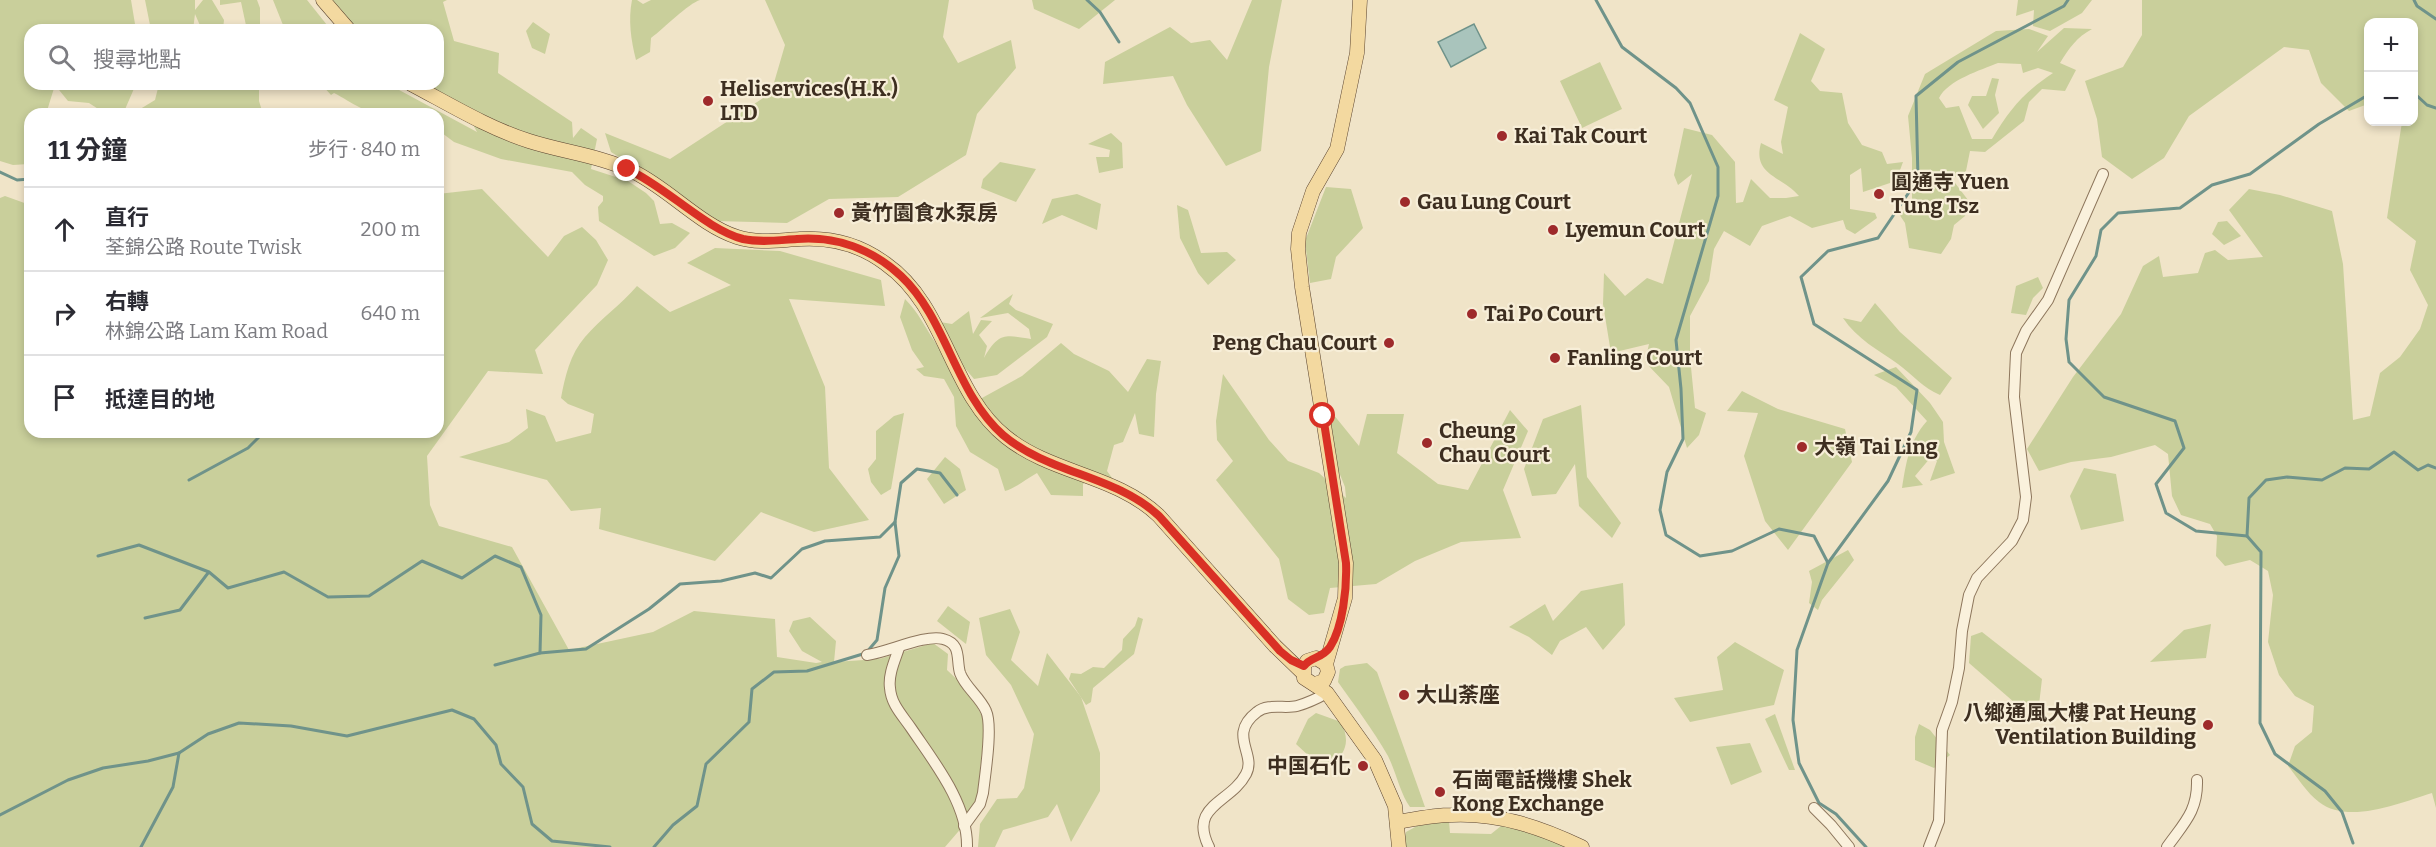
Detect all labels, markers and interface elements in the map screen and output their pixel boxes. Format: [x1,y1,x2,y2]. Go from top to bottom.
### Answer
map controls [2364,18,2418,126]
button: + [2364,18,2418,72]
search box [24,24,444,90]
icon: search [45,41,78,74]
text: 搜尋地點 [93,46,181,73]
button: − [2364,72,2418,126]
place label: Heliservices(H.K.) LTD [720,76,898,126]
marker: Heliservices(H.K.) LTD [701,94,715,108]
place label: Kai Tak Court [1514,123,1648,149]
marker: Kai Tak Court [1495,129,1509,143]
text: 11 分鐘 [48,135,127,166]
text: 步行 · 840 m [308,137,420,161]
route end [613,155,639,181]
place label: 圓通寺 Yuen Tung Tsz [1891,169,2009,219]
marker: 圓通寺 Yuen Tung Tsz [1872,187,1886,201]
place label: Gau Lung Court [1417,189,1572,215]
marker: Gau Lung Court [1398,195,1412,209]
place label: 黃竹園食水泵房 [851,200,998,226]
text: 直行 [105,204,149,231]
marker: 黃竹園食水泵房 [832,206,846,220]
icon: ahead [48,213,81,246]
text: 200 m [360,217,420,241]
place label: Lyemun Court [1565,217,1706,243]
marker: Lyemun Court [1546,223,1560,237]
text: 荃錦公路 Route Twisk [105,235,302,259]
text: 右轉 [105,288,149,315]
icon: right [48,297,81,330]
text: 640 m [361,301,420,325]
place label: Tai Po Court [1484,301,1604,327]
marker: Tai Po Court [1465,307,1479,321]
text: 林錦公路 Lam Kam Road [105,319,328,343]
place label: Peng Chau Court [1212,330,1378,356]
marker: Peng Chau Court [1382,336,1396,350]
place label: Fanling Court [1567,345,1703,371]
marker: Fanling Court [1548,351,1562,365]
icon: arrive [48,381,81,414]
text: 抵達目的地 [105,386,215,413]
route start [1309,402,1335,428]
place label: Cheung Chau Court [1439,418,1551,468]
place label: 大嶺 Tai Ling [1814,434,1938,460]
marker: Cheung Chau Court [1420,436,1434,450]
marker: 大嶺 Tai Ling [1795,440,1809,454]
place label: 大山荼座 [1416,682,1500,708]
marker: 大山荼座 [1397,688,1411,702]
place label: 八鄉通風大樓 Pat Heung Ventilation Building [1963,700,2196,750]
marker: 八鄉通風大樓 Pat Heung Ventilation Building [2201,718,2215,732]
place label: 中国石化 [1267,753,1351,779]
marker: 中国石化 [1356,759,1370,773]
place label: 石崗電話機樓 Shek Kong Exchange [1452,767,1632,817]
marker: 石崗電話機樓 Shek Kong Exchange [1433,785,1447,799]

